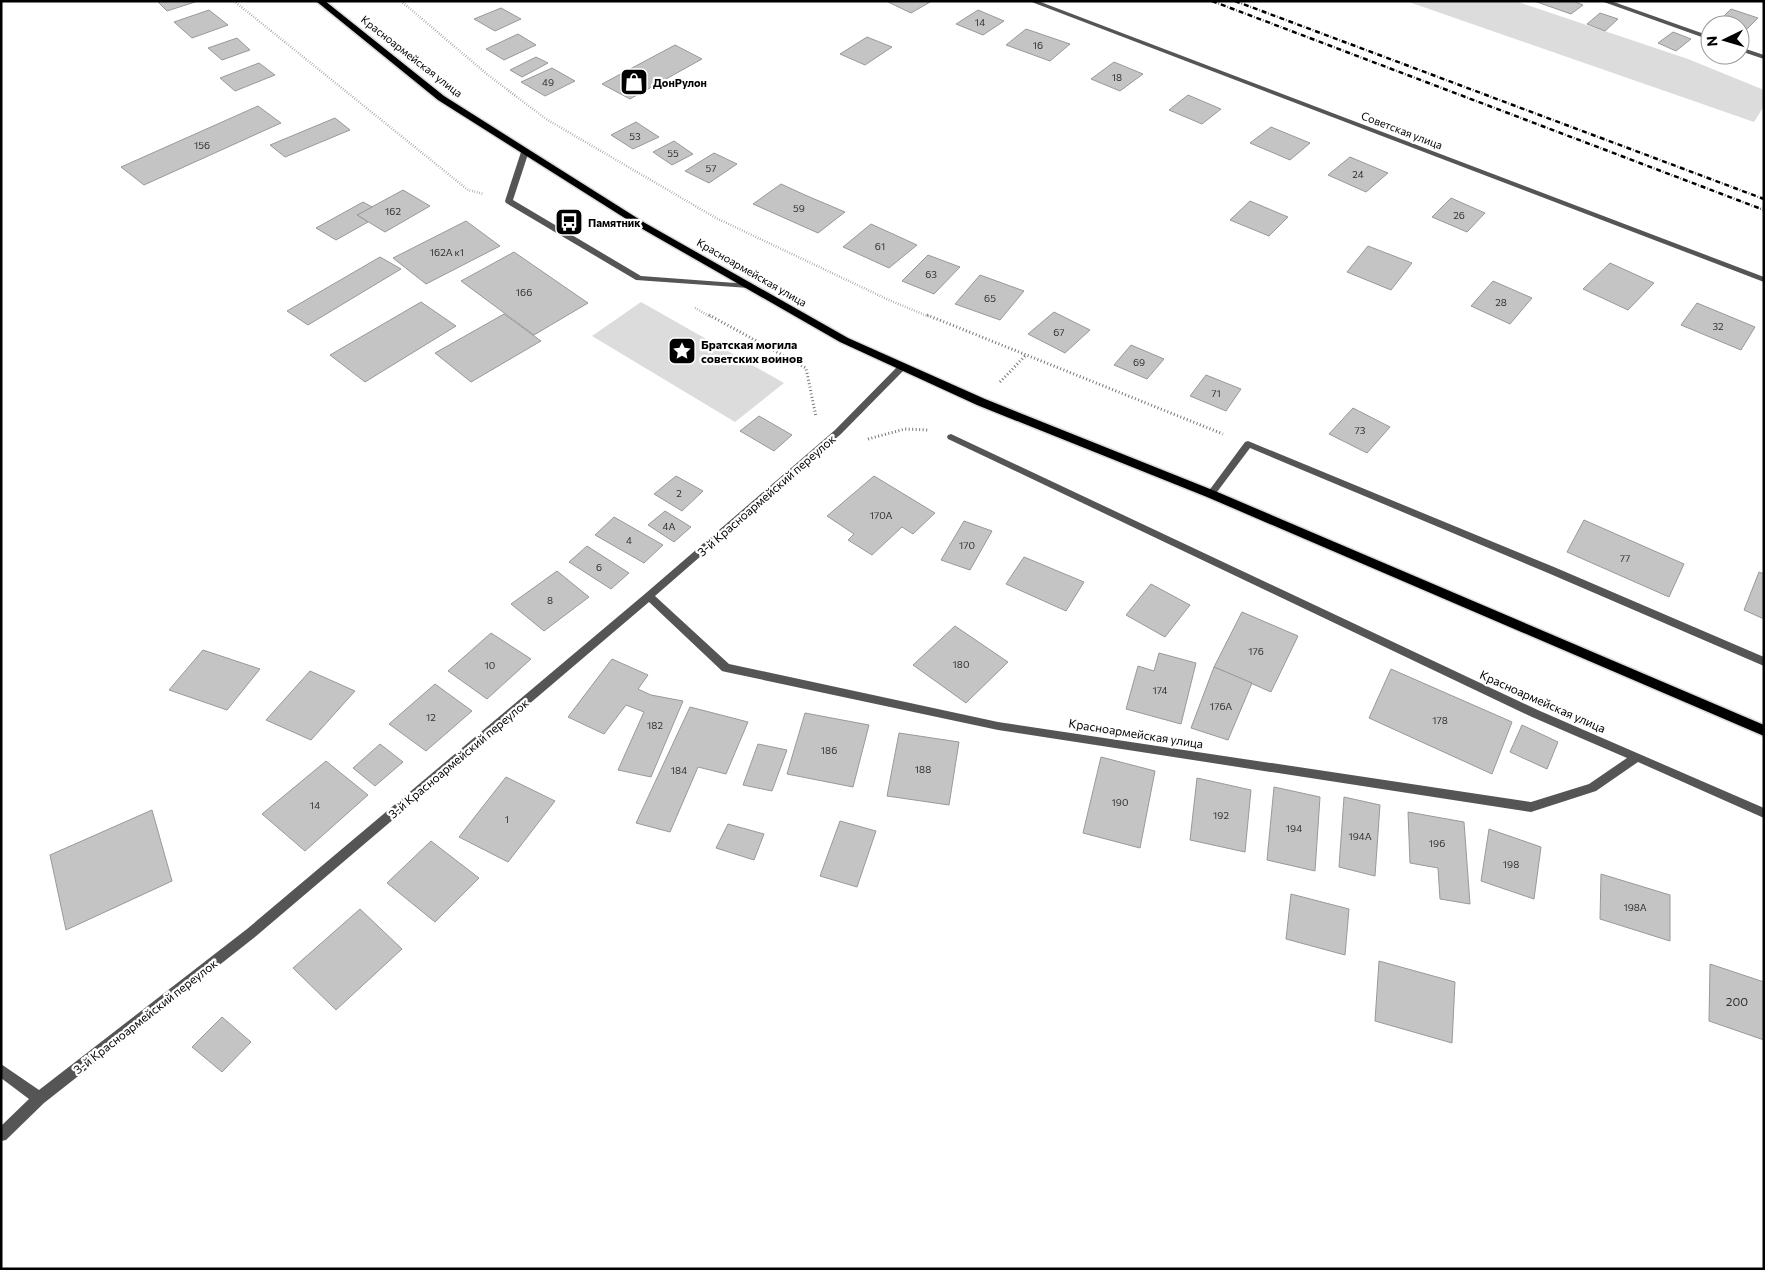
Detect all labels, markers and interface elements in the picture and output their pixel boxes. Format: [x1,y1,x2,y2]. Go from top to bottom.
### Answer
street label: Красноармейская улица [359,12,465,100]
north arrow [1700,15,1750,65]
house number: 14 [975,16,985,28]
text: N [1703,35,1720,47]
house number: 16 [1033,39,1043,51]
shop icon: ДонРулон [619,67,649,97]
house number: 18 [1112,71,1122,83]
house number: 49 [542,76,554,88]
place label: ДонРулон [653,76,707,89]
street label: Советская улица [1360,109,1444,151]
house number: 53 [629,130,641,142]
house number: 156 [194,139,210,151]
house number: 55 [667,147,679,159]
house number: 57 [705,162,717,174]
house number: 24 [1352,168,1364,180]
house number: 59 [793,202,805,214]
house number: 162 [385,205,401,217]
bus stop icon: Памятник [554,207,584,237]
house number: 26 [1453,209,1465,221]
place label: Памятник [588,216,641,229]
street label: Красноармейская улица [695,235,809,309]
house number: 61 [875,240,885,252]
house number: 162А к1 [430,246,464,258]
house number: 63 [925,268,937,280]
house number: 166 [516,286,532,298]
house number: 65 [984,292,996,304]
house number: 28 [1495,296,1507,308]
house number: 32 [1712,320,1724,332]
house number: 67 [1053,326,1065,338]
place icon: Братская могила советских воинов [667,336,697,366]
place label: Братская могила советских воинов [701,337,803,365]
house number: 69 [1133,356,1145,368]
house number: 71 [1211,387,1221,399]
house number: 73 [1355,424,1366,436]
street label: 3-й Красноармейский переулок [694,431,838,559]
house number: 2 [676,487,682,499]
house number: 170А [870,509,892,521]
house number: 4А [663,520,676,532]
house number: 4 [626,534,632,546]
house number: 170 [959,539,975,551]
house number: 77 [1620,552,1630,564]
house number: 6 [596,561,602,573]
house number: 8 [547,594,553,606]
house number: 176 [1248,645,1264,657]
house number: 180 [953,658,969,670]
house number: 10 [485,659,495,671]
street label: Красноармейская улица [1478,667,1608,735]
house number: 174 [1153,684,1167,696]
street label: 3-й Красноармейский переулок [385,695,531,821]
house number: 176А [1210,700,1232,712]
house number: 12 [426,711,436,723]
house number: 178 [1432,714,1448,726]
street label: Красноармейская улица [1068,715,1204,751]
house number: 182 [647,719,663,731]
house number: 186 [821,744,837,756]
house number: 188 [915,763,931,775]
house number: 184 [671,764,687,776]
house number: 190 [1112,796,1128,808]
house number: 14 [310,799,320,811]
house number: 192 [1213,809,1229,821]
house number: 1 [505,813,509,825]
house number: 194 [1286,822,1302,834]
house number: 194А [1348,830,1372,842]
house number: 196 [1429,837,1445,849]
house number: 198 [1503,858,1519,870]
house number: 198А [1623,901,1647,913]
street label: 3-й Красноармейский переулок [70,955,220,1076]
house number: 200 [1726,994,1748,1008]

